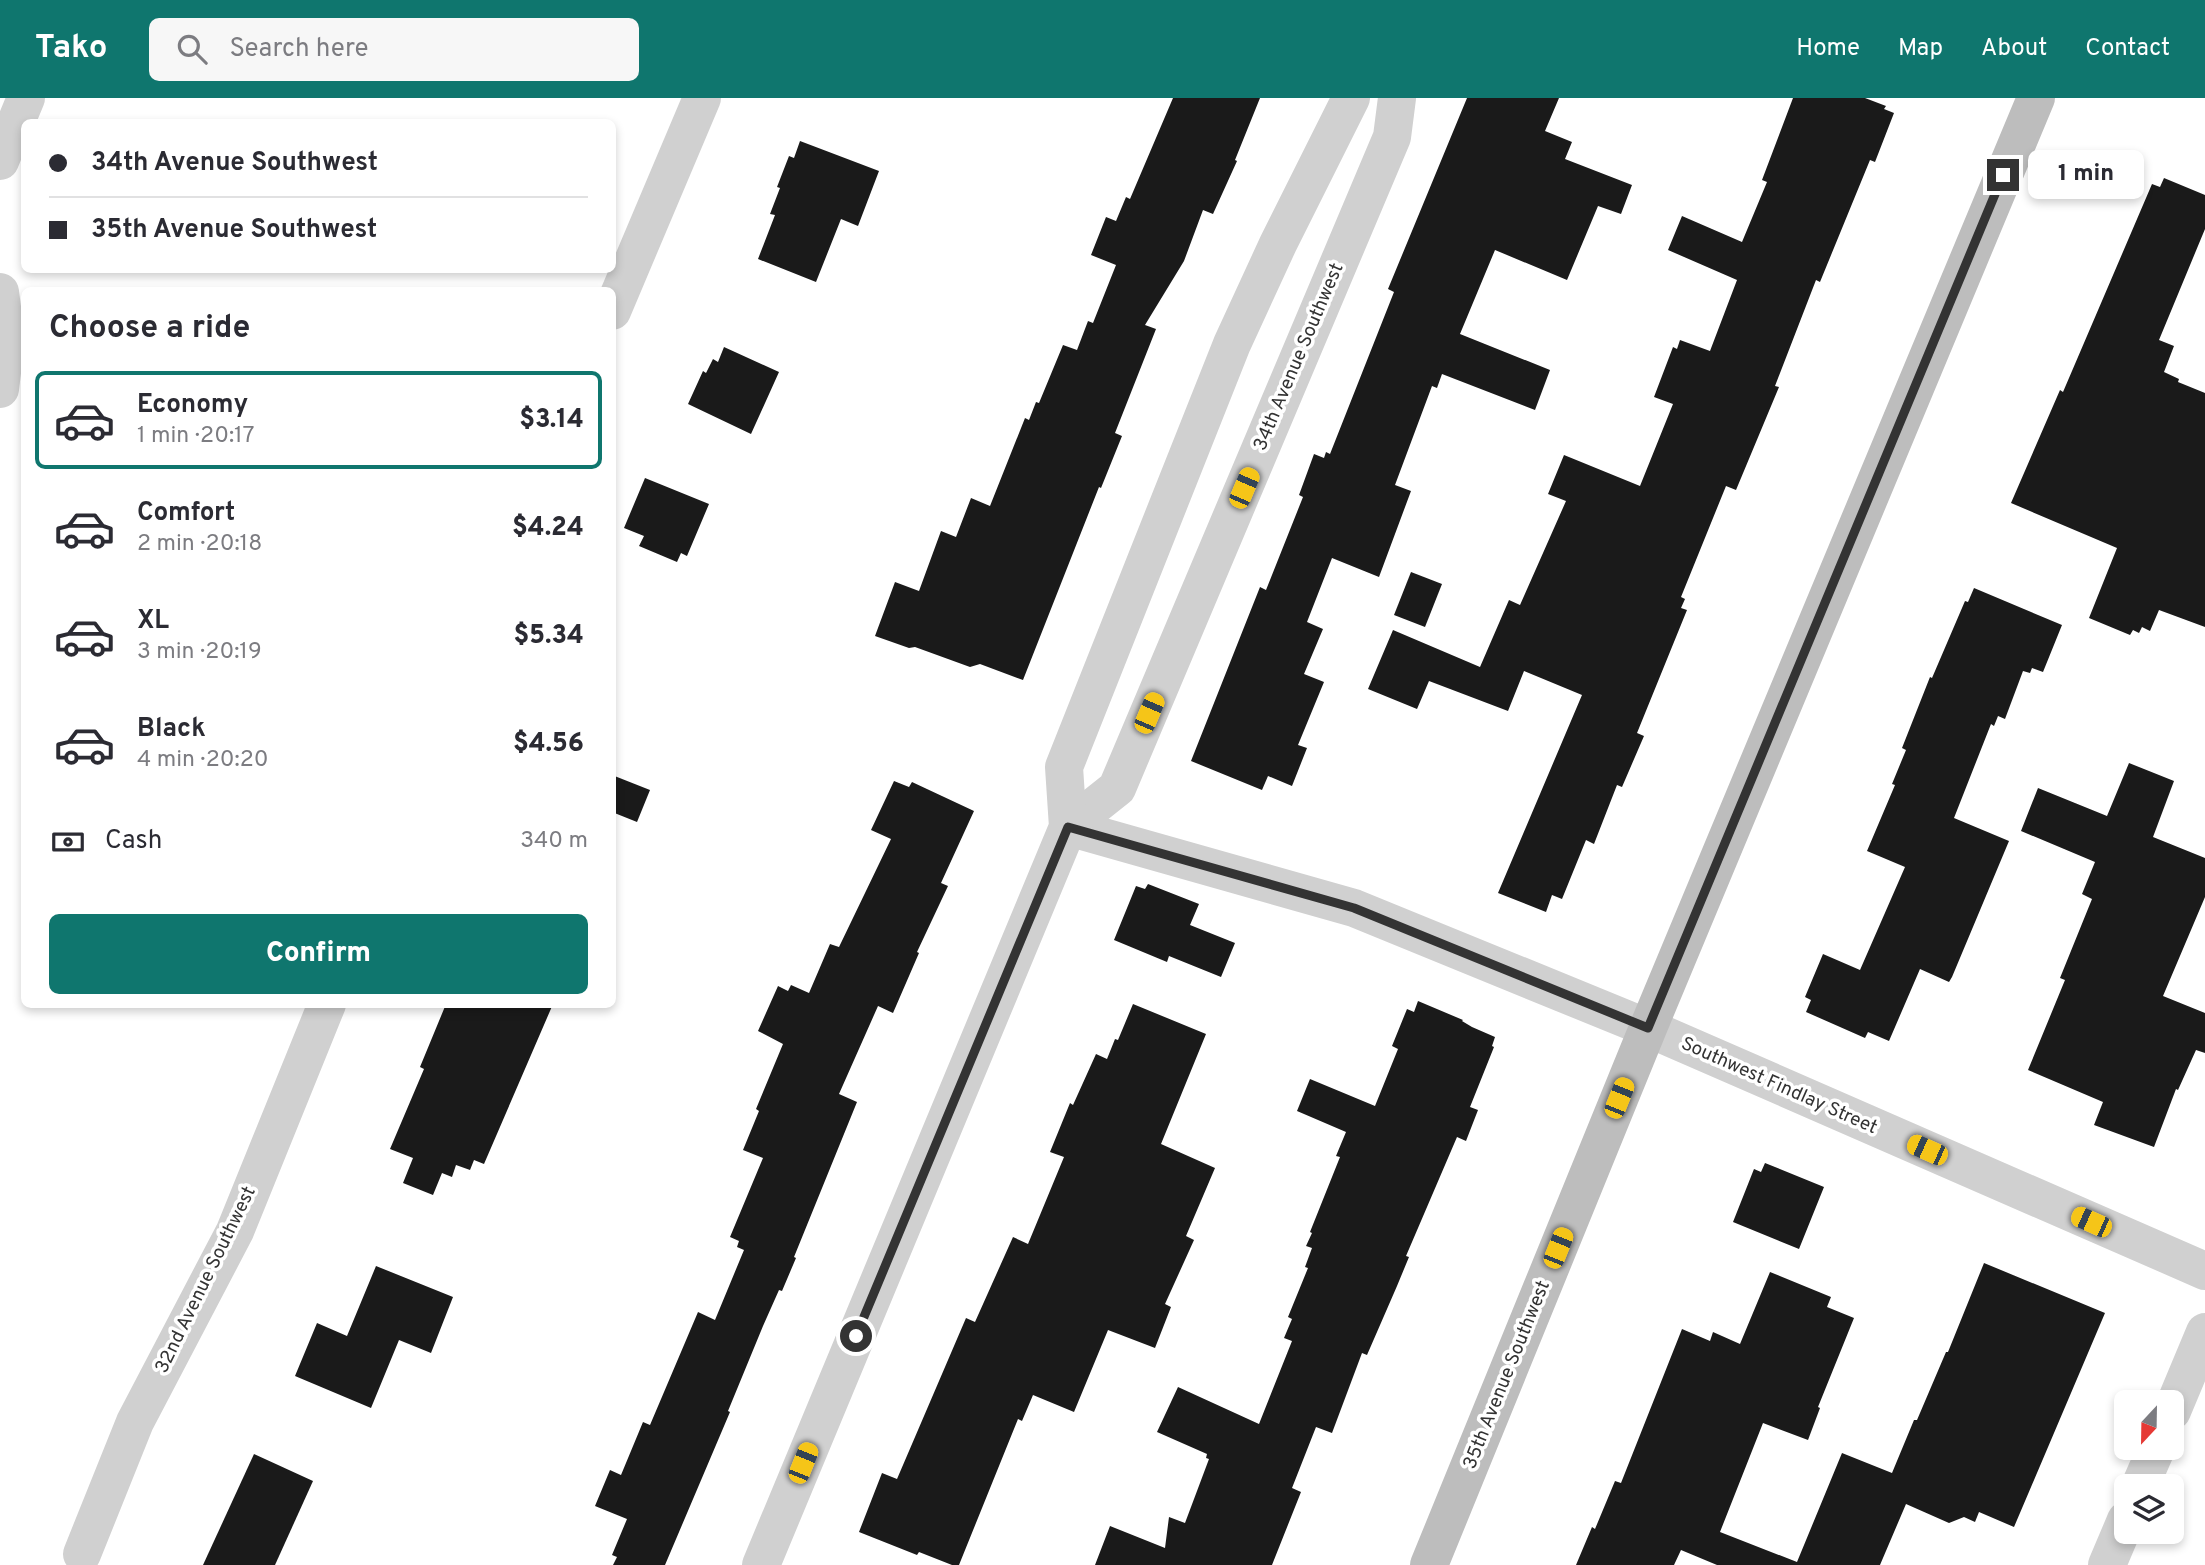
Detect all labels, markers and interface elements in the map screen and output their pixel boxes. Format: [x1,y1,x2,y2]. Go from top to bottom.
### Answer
search box [149,18,639,81]
text: Tako [35,28,107,70]
icon: search [173,30,211,68]
text: Search here [229,33,368,66]
text: Home [1796,34,1860,64]
text: Map [1898,34,1943,64]
text: About [1981,34,2047,64]
text: Contact [2085,34,2170,64]
text: 34th Avenue Southwest [91,147,378,180]
callout: 1 min [2028,150,2143,200]
route end [1987,159,2019,191]
text: 1 min [2058,160,2114,189]
text: 35th Avenue Southwest [91,214,377,247]
street label: 34th Avenue Southwest [1249,260,1349,454]
text: Choose a ride [49,309,250,349]
icon: car [53,389,116,452]
text: Economy [137,389,248,422]
text: $3.14 [519,404,584,437]
text: 1 min · 20:17 [137,422,255,451]
car [1227,465,1262,511]
icon: car [53,497,116,560]
text: Comfort [137,497,235,530]
text: $4.24 [512,512,584,545]
text: 2 min · 20:18 [137,530,262,559]
icon: car [53,605,116,668]
text: XL [137,605,169,638]
text: $5.34 [513,620,584,653]
text: 3 min · 20:19 [137,638,262,667]
car [1132,690,1167,736]
icon: car [53,713,116,776]
text: Black [137,713,206,746]
text: $4.56 [513,728,584,761]
text: 4 min · 20:20 [137,746,269,775]
icon: cash [49,823,87,861]
text: Cash [105,825,162,858]
text: 340 m [520,827,588,856]
button: Confirm [49,914,588,994]
street label: Southwest Findlay Street [1677,1032,1881,1140]
car [1602,1075,1637,1121]
car [1904,1132,1951,1168]
street label: 32nd Avenue Southwest [150,1183,262,1377]
car [2068,1204,2115,1240]
car [1541,1225,1576,1271]
street label: 35th Avenue Southwest [1458,1277,1556,1473]
route start [840,1320,872,1352]
north arrow [2114,1390,2184,1460]
map controls [2114,1390,2184,1544]
car [786,1440,821,1486]
button: layers [2114,1474,2184,1544]

